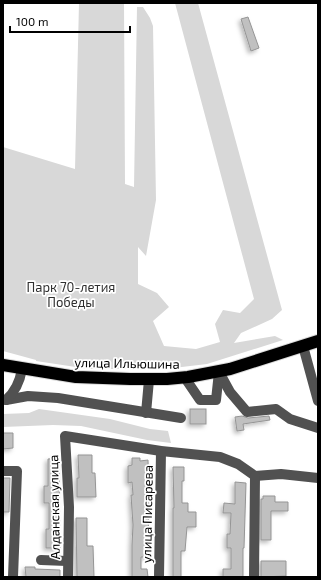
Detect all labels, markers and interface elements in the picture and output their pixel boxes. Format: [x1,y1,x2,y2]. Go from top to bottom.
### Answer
scale bar [10,8,130,34]
text: 100 m [16,14,48,28]
park label: Парк 70-летия Победы [27,279,115,310]
street label: улица Ильюшина [74,354,180,372]
street label: Алданская улица [45,455,63,559]
street label: улица Писарева [138,465,156,563]

